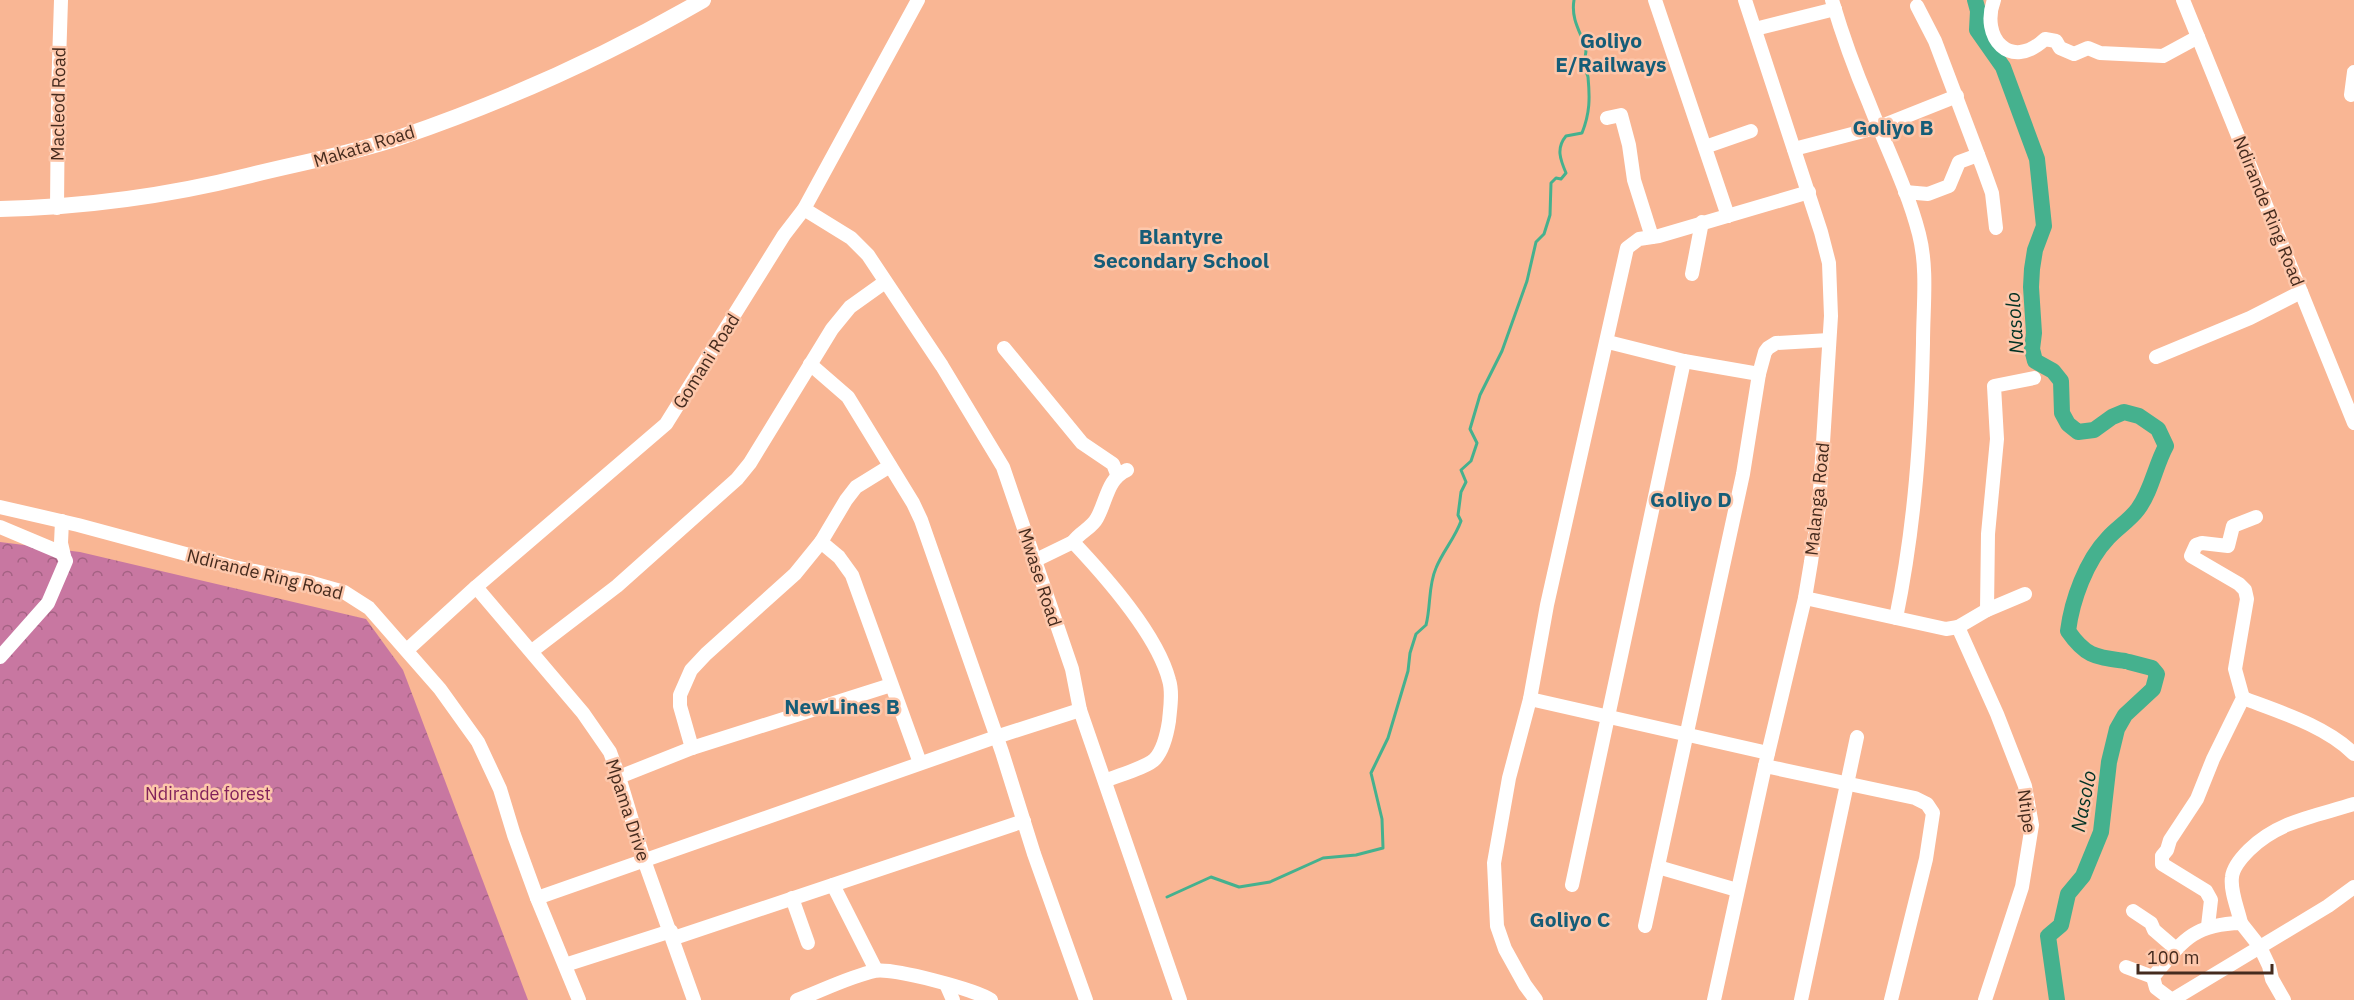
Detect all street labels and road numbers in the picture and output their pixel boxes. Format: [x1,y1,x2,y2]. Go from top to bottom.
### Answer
street label: Macleod Road [46,47,70,161]
street label: Makata Road [311,120,417,172]
street label: Ndirande Ring Road [2228,133,2310,289]
street label: Gomani Road [668,309,744,413]
street label: Malanga Road [1800,441,1834,557]
street label: Mwase Road [1013,525,1067,629]
street label: Ndirande Ring Road [185,543,345,605]
street label: Mpama Drive [601,756,655,864]
street label: Ntipe [2013,788,2041,834]

